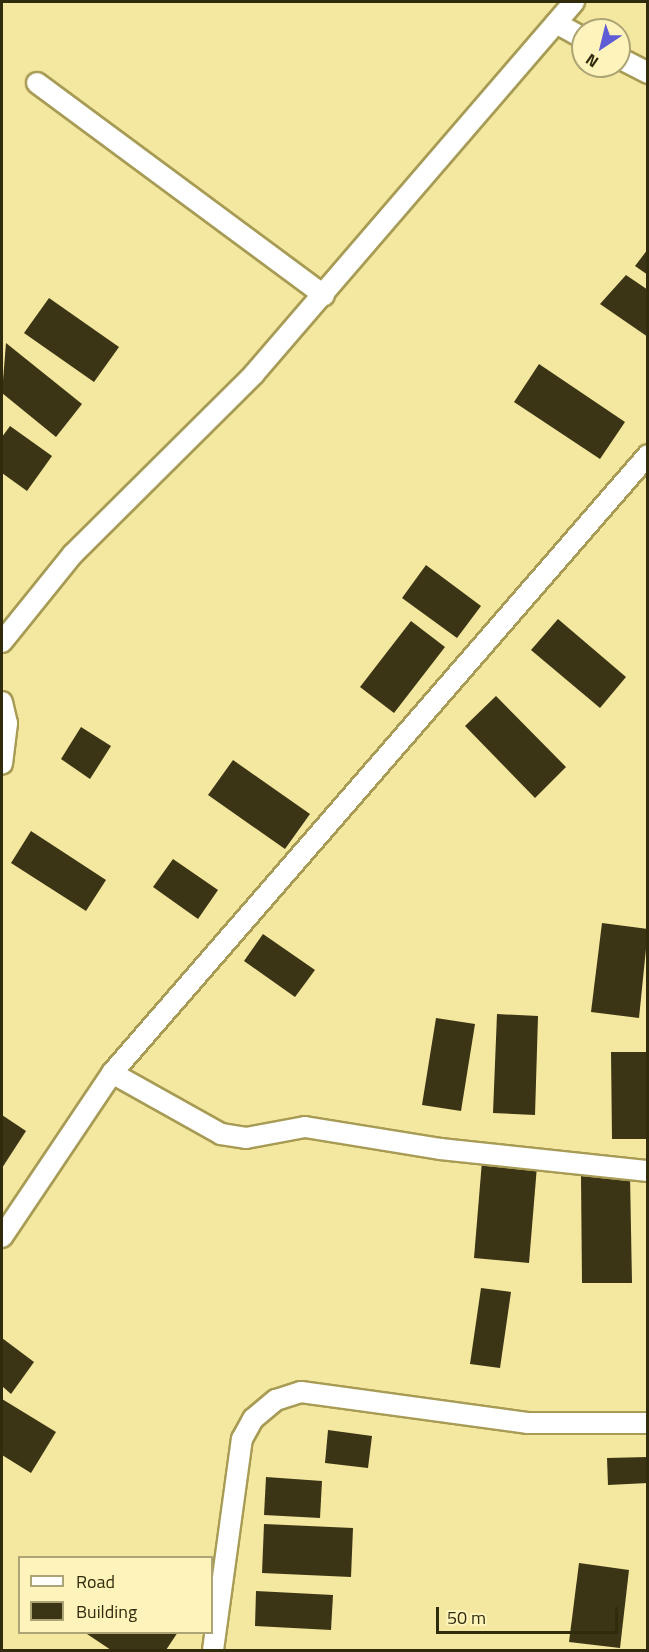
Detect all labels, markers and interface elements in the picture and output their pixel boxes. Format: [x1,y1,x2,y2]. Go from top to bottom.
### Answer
north arrow [571,18,631,78]
text: N [580,48,603,74]
legend [18,1556,213,1634]
text: Road [76,1568,115,1595]
scale bar [439,1595,620,1633]
text: Building [76,1598,137,1625]
text: 50 m [447,1604,486,1631]

